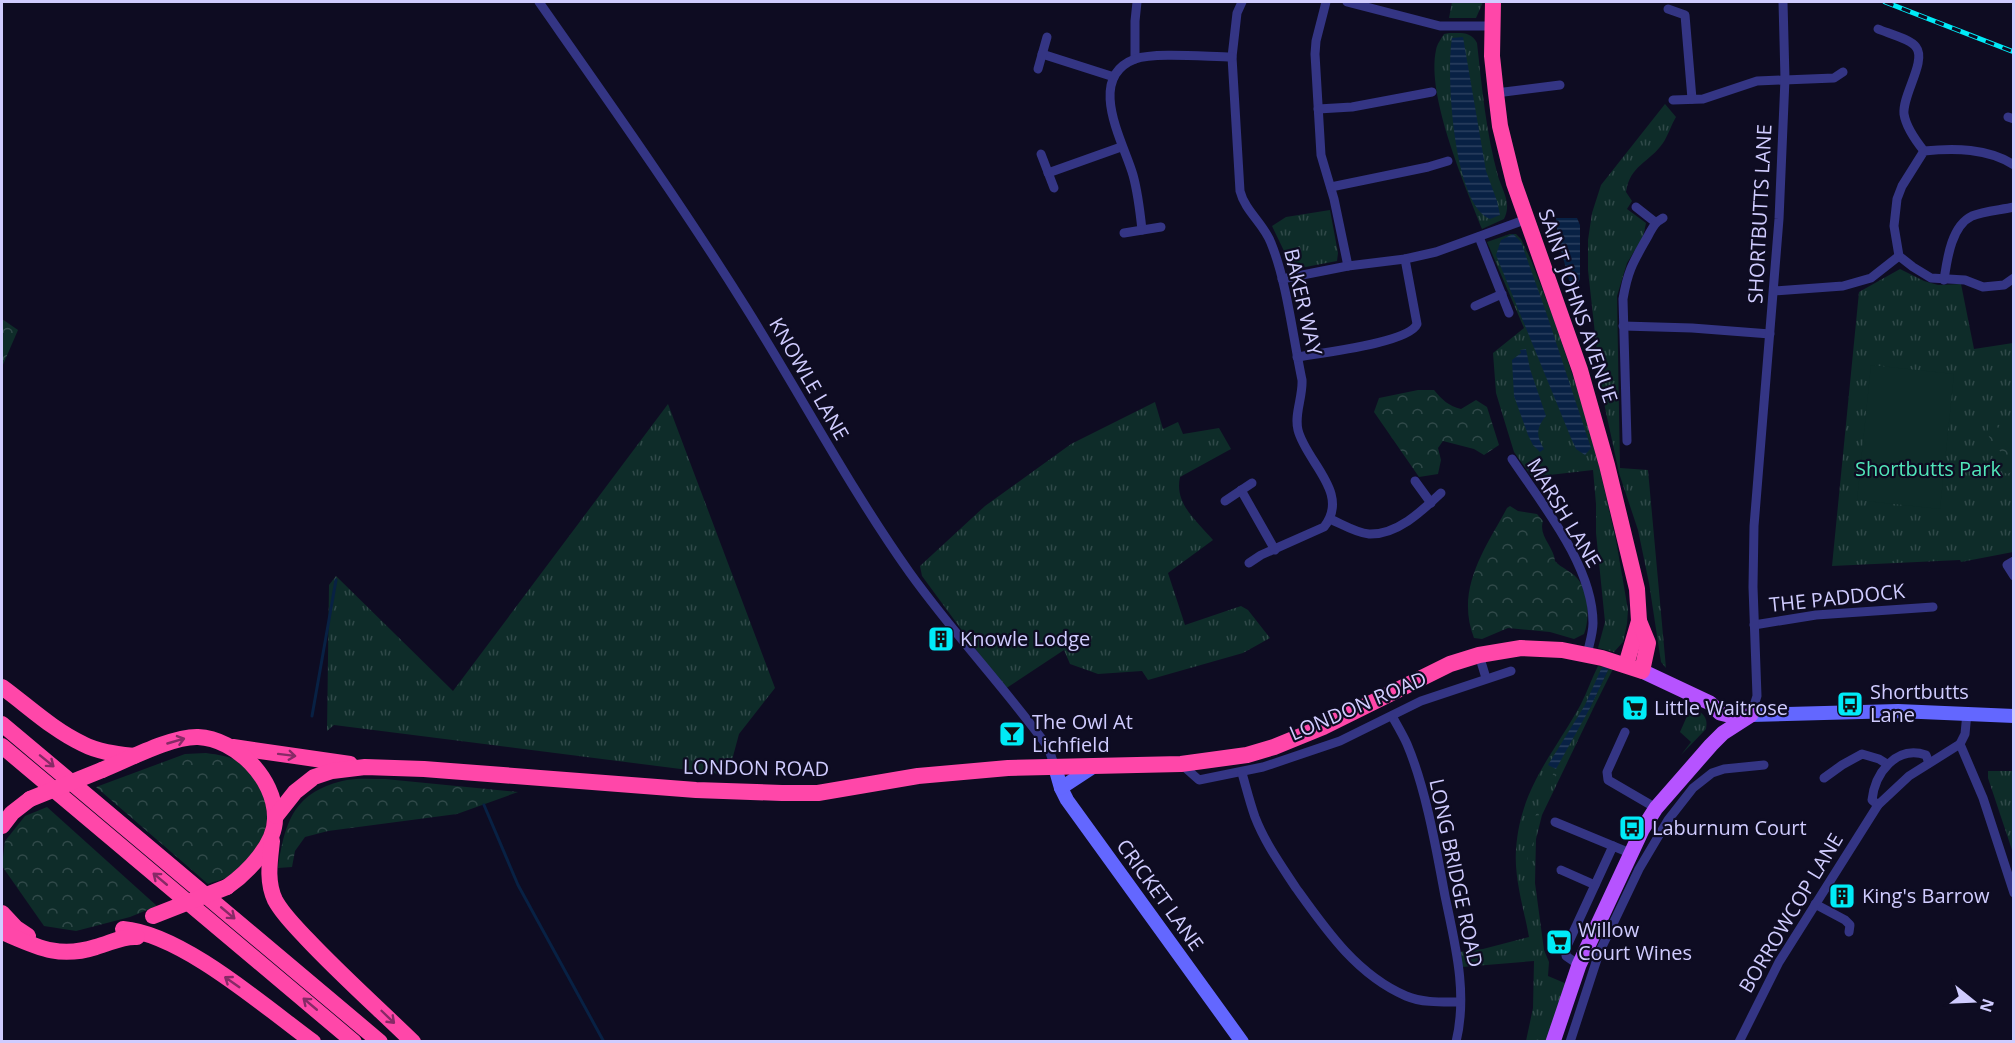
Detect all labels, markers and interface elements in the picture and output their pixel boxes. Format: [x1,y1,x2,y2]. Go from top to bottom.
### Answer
street label: SHORTBUTTS LANE [1741,124,1778,304]
street label: SAINT JOHNS AVENUE [1533,205,1624,407]
street label: BAKER WAY [1278,246,1329,359]
street label: KNOWLE LANE [763,313,855,445]
street label: MARSH LANE [1521,453,1608,572]
park label: Shortbutts Park [1855,455,2001,482]
street label: THE PADDOCK [1768,577,1907,618]
building icon: Knowle Lodge [926,624,956,654]
place label: Knowle Lodge [960,625,1090,652]
street label: LONDON ROAD [1285,665,1430,747]
place label: Shortbutts Lane [1870,678,1969,728]
bus stop icon: Shortbutts Lane [1835,689,1865,719]
supermarket icon: Little Waitrose [1620,693,1650,723]
place label: Little Waitrose [1654,694,1788,721]
place label: The Owl At Lichfield [1032,708,1133,758]
bar icon: The Owl At Lichfield [997,719,1027,749]
one-way arrow [166,735,185,746]
one-way arrow [277,750,297,761]
street label: LONDON ROAD [683,753,829,782]
one-way arrow [39,754,54,768]
street label: LONG BRIDGE ROAD [1423,776,1490,970]
bus stop icon: Laburnum Court [1617,813,1647,843]
place label: Laburnum Court [1652,814,1807,841]
street label: BORROWCOP LANE [1732,828,1849,998]
street label: CRICKET LANE [1111,833,1210,956]
one-way arrow [153,872,168,886]
building icon: King's Barrow [1827,881,1857,911]
place label: King's Barrow [1862,882,1990,909]
one-way arrow [220,906,235,920]
place label: Willow Court Wines [1578,916,1692,966]
supermarket icon: Willow Court Wines [1544,927,1574,957]
north arrow [1943,971,2003,1031]
one-way arrow [224,976,240,988]
text: N [1975,996,2000,1015]
one-way arrow [302,997,318,1010]
one-way arrow [381,1010,396,1025]

